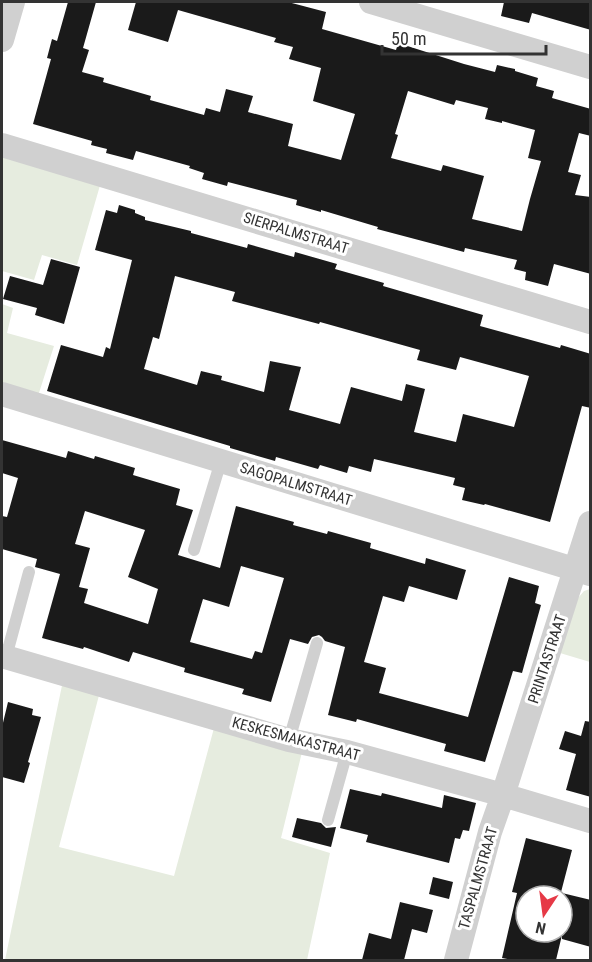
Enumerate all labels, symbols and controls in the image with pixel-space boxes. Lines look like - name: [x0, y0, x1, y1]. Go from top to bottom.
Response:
- scale bar: [382, 18, 546, 56]
- text: 50 m: [391, 28, 426, 49]
- street label: SIERPALMSTRAAT: [241, 208, 351, 258]
- street label: SAGOPALMSTRAAT: [238, 458, 354, 510]
- street label: PRINTASTRAAT: [524, 612, 570, 706]
- street label: KESKESMAKASTRAAT: [230, 713, 362, 765]
- street label: TASPALMSTRAAT: [455, 824, 501, 931]
- north arrow: [514, 884, 574, 944]
- text: N: [534, 918, 548, 938]

